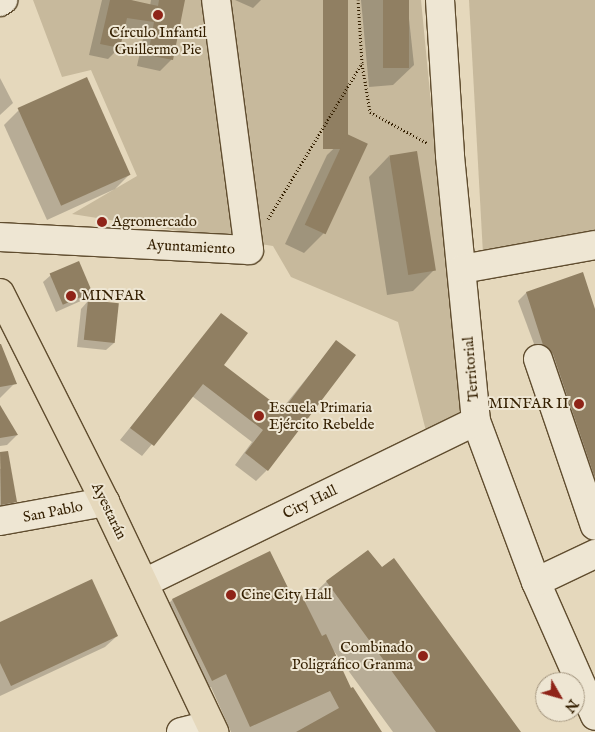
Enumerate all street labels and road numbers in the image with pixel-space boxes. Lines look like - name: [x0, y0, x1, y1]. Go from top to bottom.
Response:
- street label: Ayuntamiento: [147, 236, 235, 258]
- street label: Territorial: [459, 336, 483, 402]
- street label: Ayestarán: [88, 480, 130, 542]
- street label: City Hall: [280, 481, 340, 523]
- street label: San Pablo: [22, 497, 84, 527]

